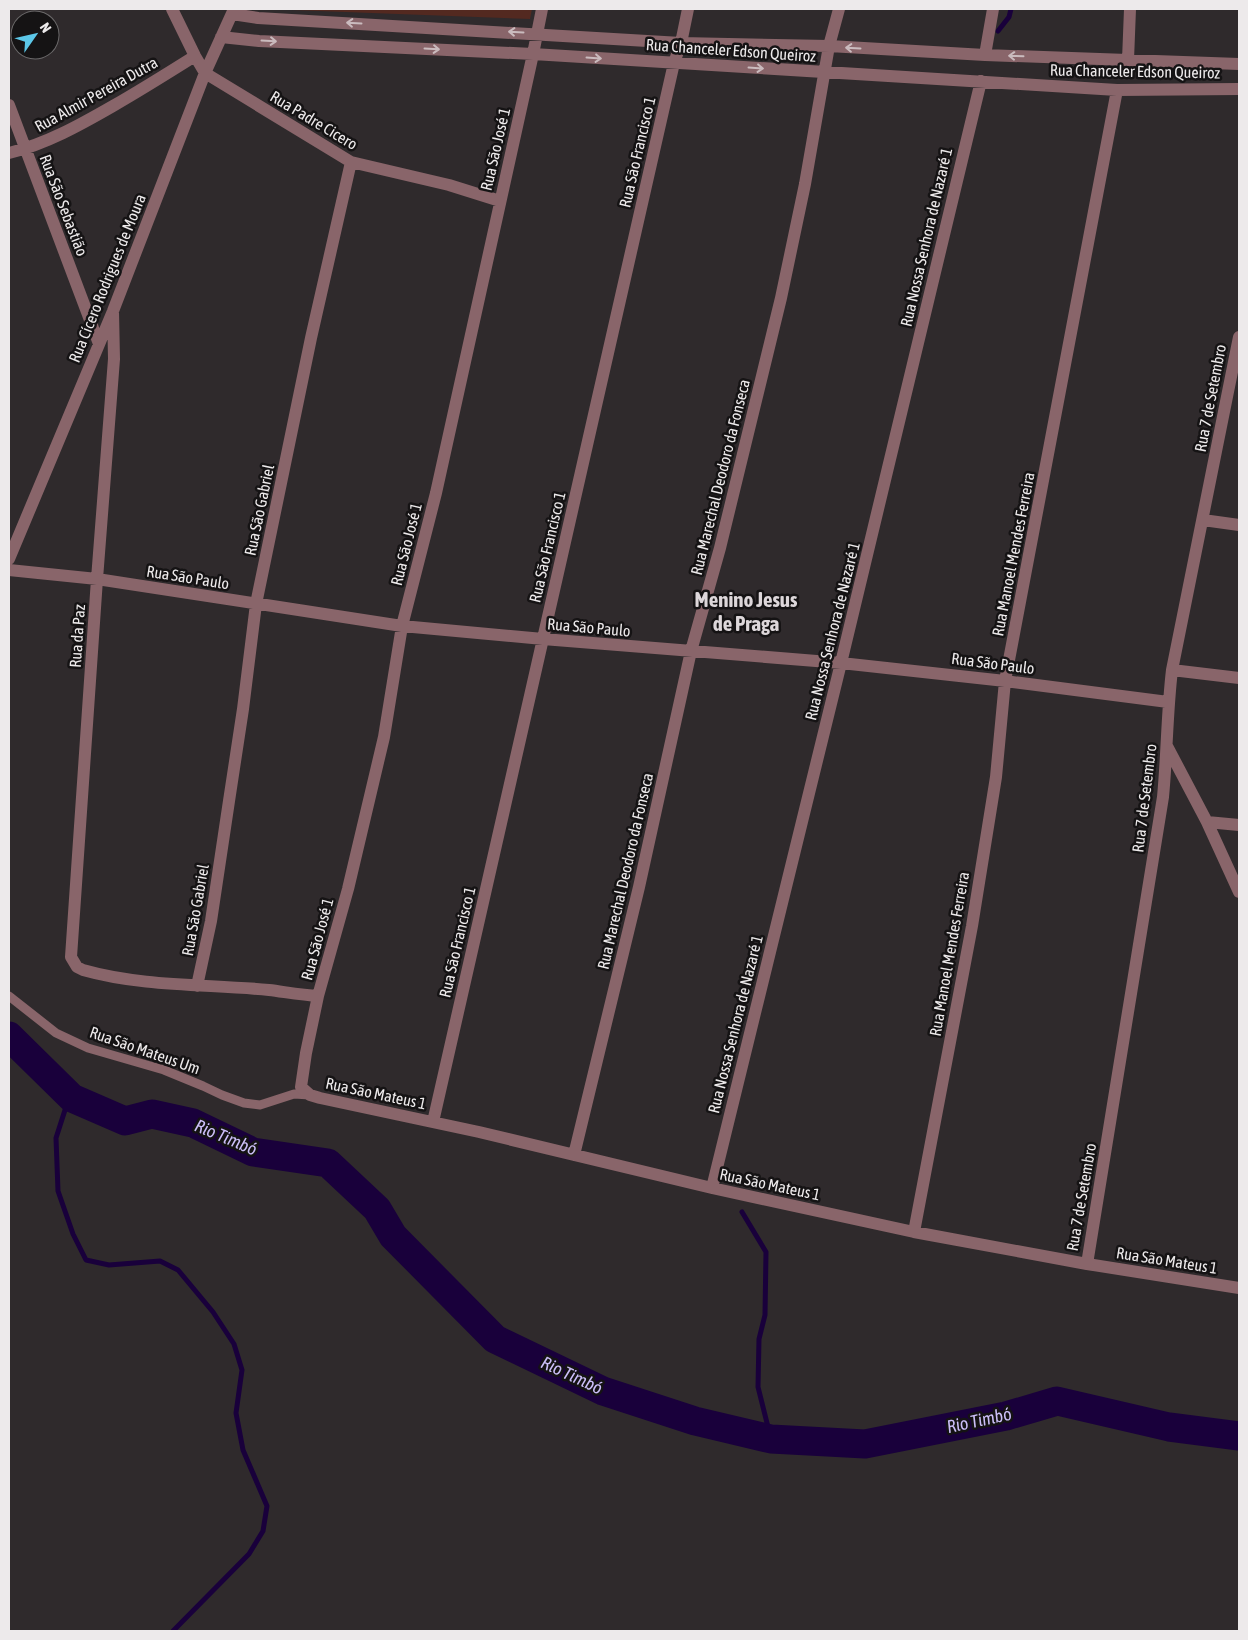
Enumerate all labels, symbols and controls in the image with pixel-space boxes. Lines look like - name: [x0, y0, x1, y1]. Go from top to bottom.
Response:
- north arrow: [10, 10, 60, 60]
- one-way arrow: [346, 18, 362, 28]
- text: N: [37, 20, 55, 36]
- one-way arrow: [509, 27, 525, 36]
- street label: Rua Chanceler Edson Queiroz: [645, 35, 817, 65]
- one-way arrow: [261, 37, 277, 46]
- one-way arrow: [846, 43, 862, 52]
- one-way arrow: [423, 44, 439, 54]
- one-way arrow: [1008, 51, 1024, 60]
- street label: Rua Almir Pereira Dutra: [32, 53, 160, 135]
- one-way arrow: [586, 53, 602, 62]
- street label: Rua Chanceler Edson Queiroz: [1050, 61, 1221, 81]
- one-way arrow: [748, 64, 764, 73]
- street label: Rua Padre Cicero: [267, 87, 361, 153]
- street label: Rua São Francisco 1: [615, 95, 659, 209]
- street label: Rua São José 1: [477, 106, 513, 192]
- street label: Rua Nossa Senhora de Nazaré 1: [897, 146, 955, 328]
- street label: Rua São Sebastião: [36, 152, 92, 258]
- street label: Rua Cícero Rodrigues de Moura: [65, 191, 150, 365]
- street label: Rua 7 de Setembro: [1191, 343, 1229, 453]
- street label: Rua Marechal Deodoro da Fonseca: [687, 377, 753, 577]
- street label: Rua São Gabriel: [241, 462, 278, 557]
- street label: Rua Manoel Mendes Ferreira: [988, 471, 1038, 637]
- street label: Rua São Francisco 1: [525, 490, 569, 604]
- street label: Rua São José 1: [387, 501, 425, 587]
- street label: Rua Nossa Senhora de Nazaré 1: [801, 540, 863, 722]
- street label: Rua São Paulo: [145, 562, 231, 592]
- district label: Menino Jesus de Praga: [695, 587, 798, 635]
- street label: Rua da Paz: [66, 604, 88, 668]
- street label: Rua São Paulo: [547, 614, 631, 640]
- street label: Rua São Paulo: [950, 649, 1036, 677]
- street label: Rua 7 de Setembro: [1128, 743, 1160, 853]
- street label: Rua Marechal Deodoro da Fonseca: [594, 771, 656, 971]
- street label: Rua São Gabriel: [178, 862, 212, 957]
- street label: Rua Manoel Mendes Ferreira: [926, 870, 972, 1038]
- street label: Rua São Francisco 1: [435, 885, 479, 999]
- street label: Rua São José 1: [297, 896, 337, 982]
- street label: Rua Nossa Senhora de Nazaré 1: [704, 933, 766, 1115]
- street label: Rua São Mateus Um: [87, 1023, 203, 1077]
- street label: Rua São Mateus 1: [324, 1074, 428, 1112]
- water label: Rio Timbó: [192, 1114, 260, 1160]
- street label: Rua 7 de Setembro: [1063, 1142, 1099, 1252]
- street label: Rua São Mateus 1: [718, 1165, 822, 1203]
- street label: Rua São Mateus 1: [1115, 1243, 1219, 1277]
- water label: Rio Timbó: [538, 1352, 606, 1398]
- water label: Rio Timbó: [945, 1403, 1013, 1437]

